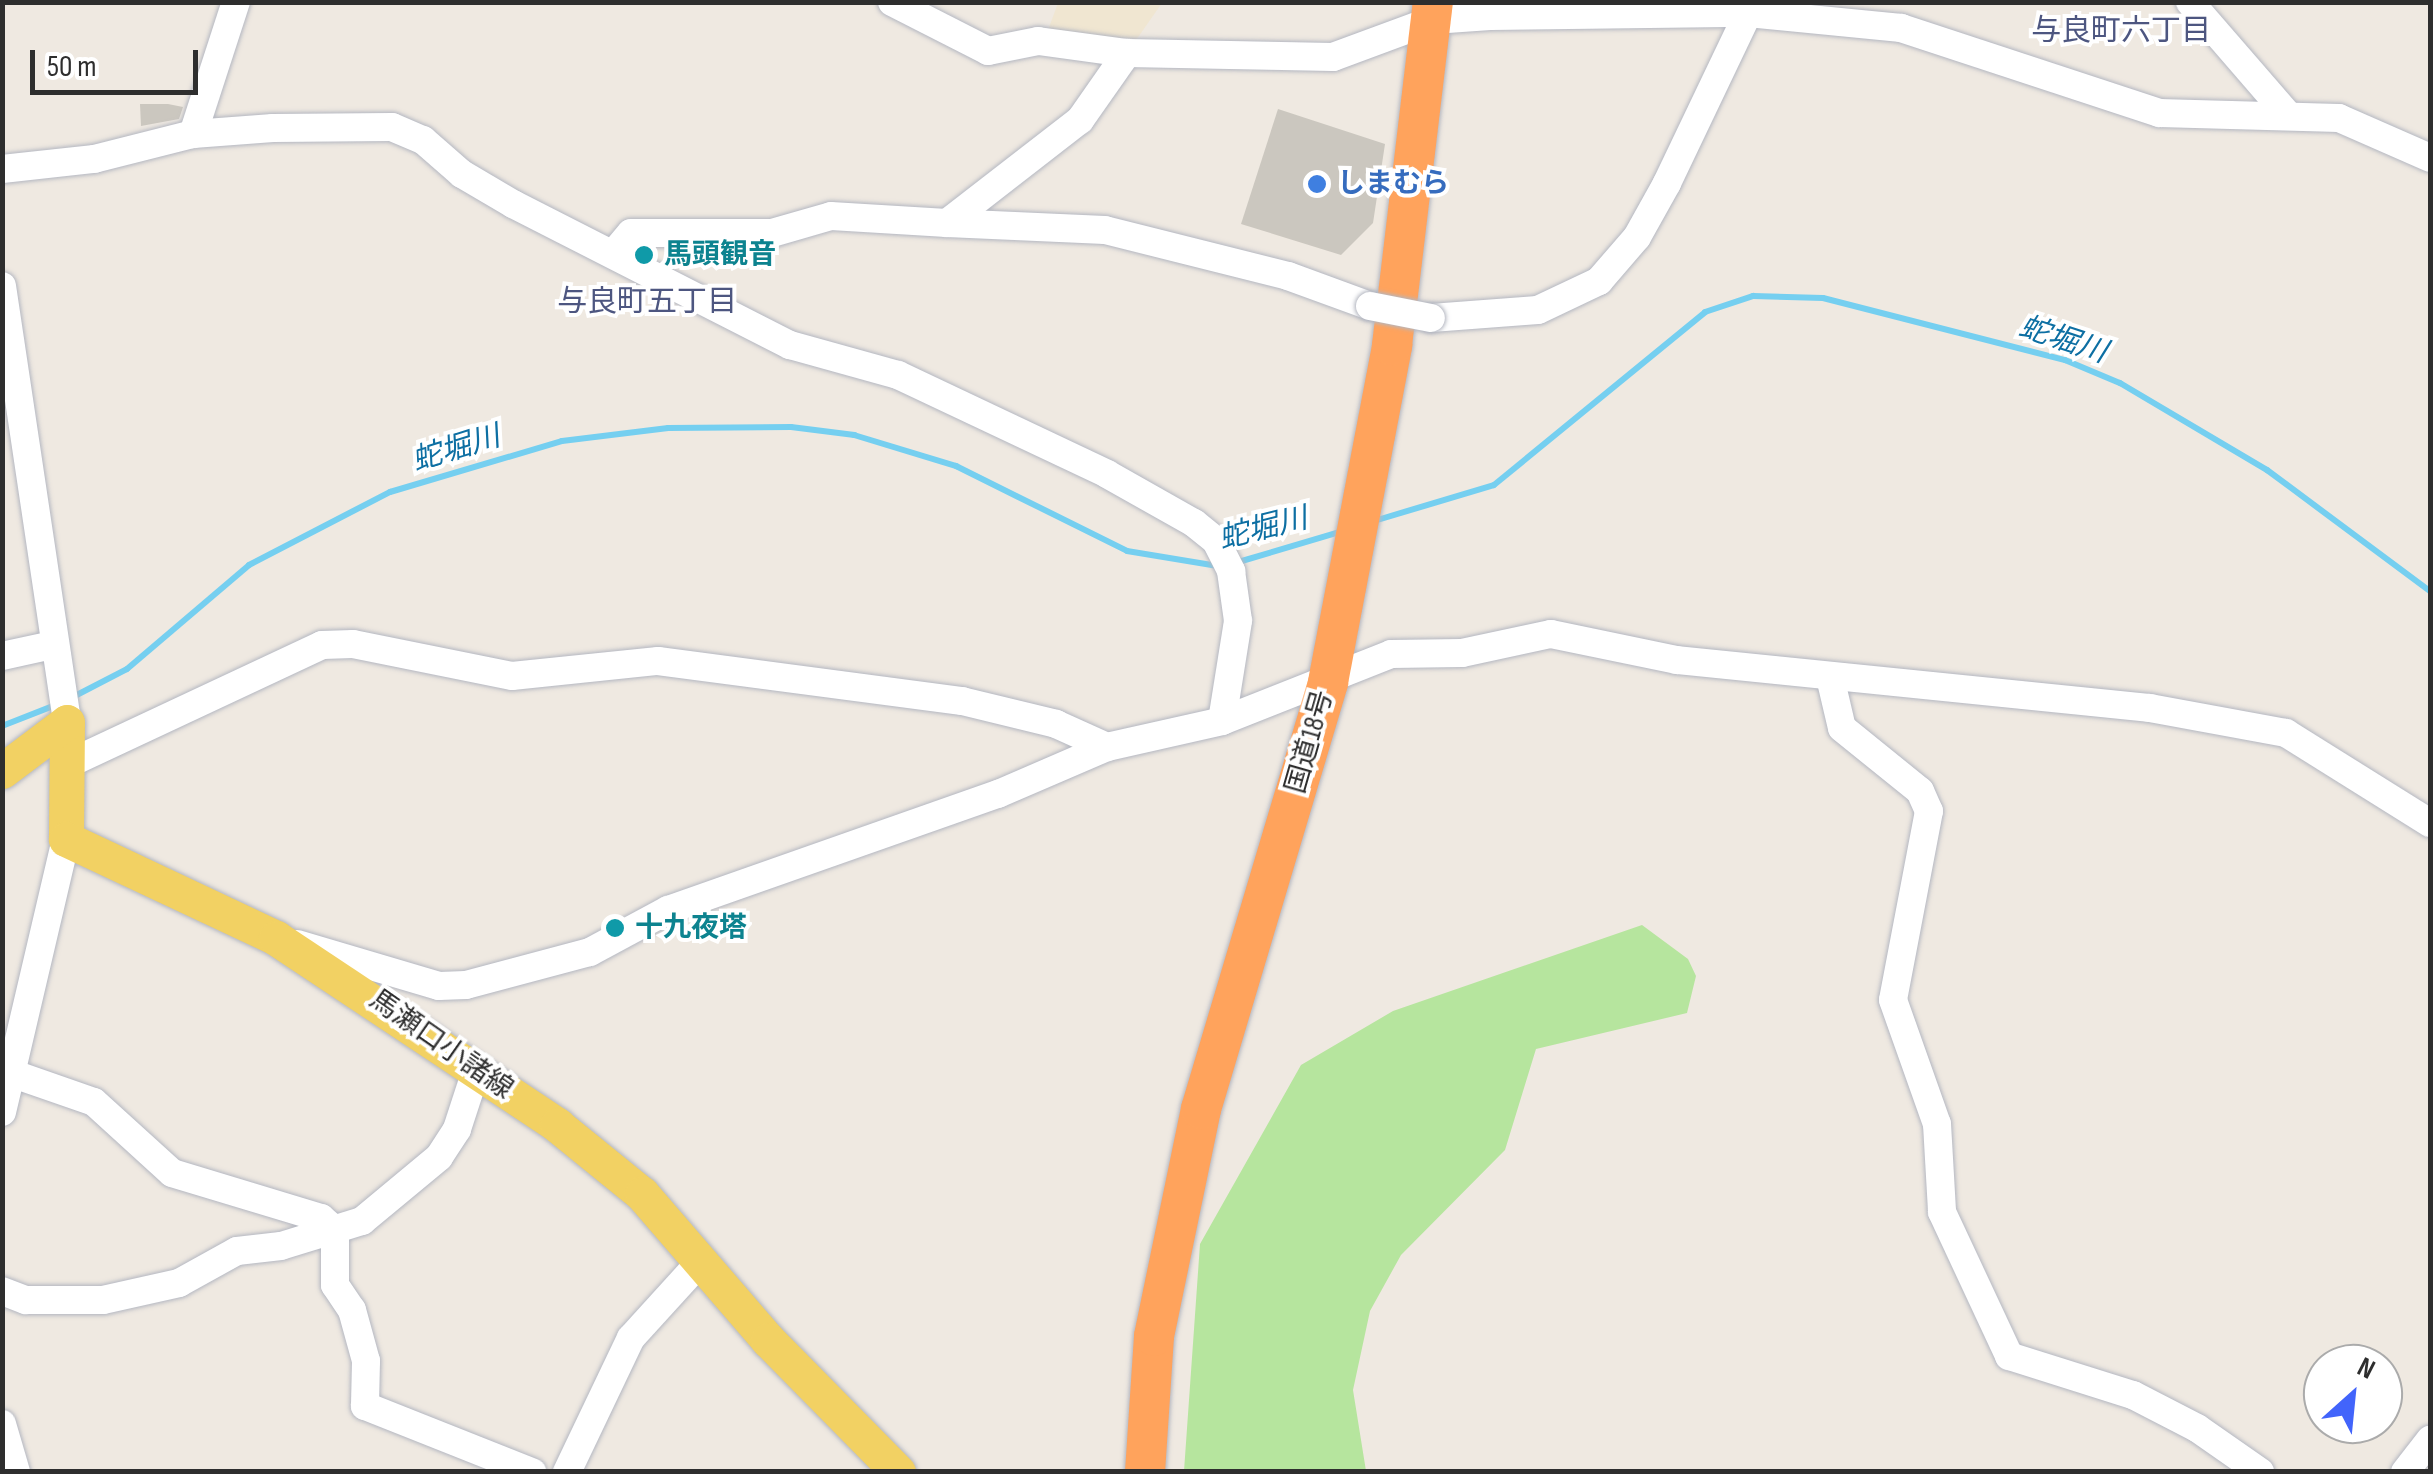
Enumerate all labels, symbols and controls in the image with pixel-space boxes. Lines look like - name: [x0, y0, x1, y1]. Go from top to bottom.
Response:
- district label: 与良町六丁目: [2031, 13, 2211, 49]
- scale bar: [35, 30, 202, 92]
- text: 50 m: [47, 49, 96, 85]
- place label: しまむら: [1337, 167, 1449, 201]
- marker: しまむら: [1306, 173, 1328, 195]
- place label: 馬頭観音: [664, 238, 776, 272]
- marker: 馬頭観音: [633, 244, 655, 266]
- district label: 与良町五丁目: [557, 284, 737, 320]
- water label: 蛇堀川: [2015, 309, 2111, 371]
- water label: 蛇堀川: [408, 419, 504, 479]
- water label: 蛇堀川: [1215, 501, 1311, 557]
- street label: 国道18号: [1279, 686, 1341, 798]
- place label: 十九夜塔: [635, 911, 747, 945]
- marker: 十九夜塔: [604, 917, 626, 939]
- street label: 馬瀬口小諸線: [363, 983, 519, 1107]
- north arrow: [2303, 1344, 2403, 1444]
- text: N: [2352, 1351, 2380, 1387]

